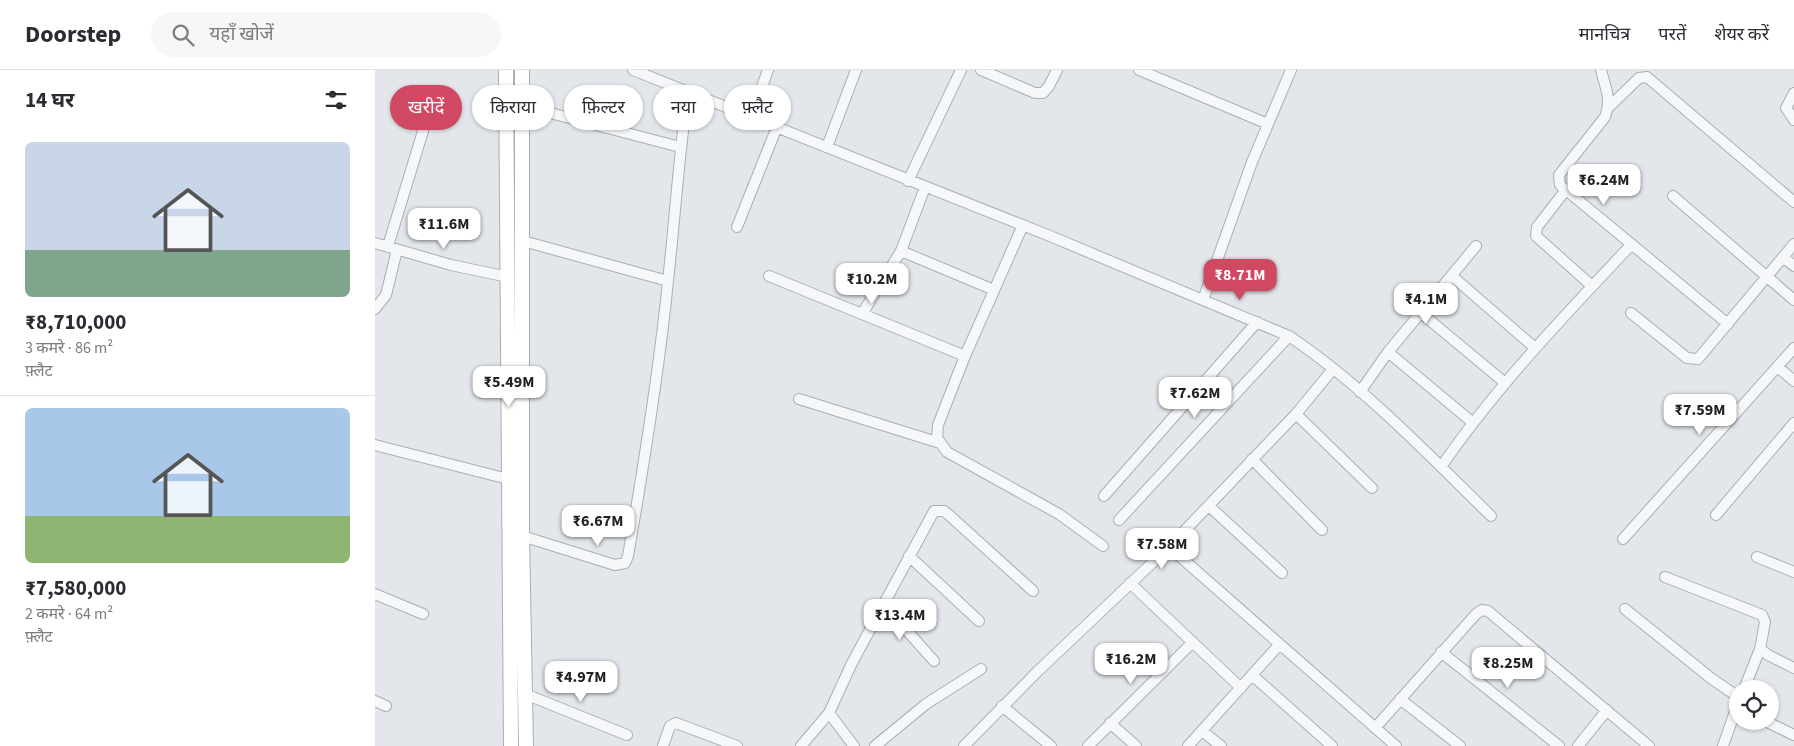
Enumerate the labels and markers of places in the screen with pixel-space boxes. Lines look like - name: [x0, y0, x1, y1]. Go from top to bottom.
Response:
- pin: ₹6.24M: [1563, 164, 1645, 206]
- pin: ₹11.6M: [403, 208, 485, 250]
- pin: ₹8.71M: [1199, 258, 1281, 301]
- pin: ₹10.2M: [831, 262, 913, 305]
- pin: ₹4.1M: [1391, 282, 1461, 325]
- pin: ₹5.49M: [468, 366, 550, 408]
- pin: ₹7.62M: [1154, 376, 1236, 419]
- pin: ₹7.59M: [1659, 394, 1741, 436]
- pin: ₹6.67M: [557, 504, 639, 547]
- pin: ₹7.58M: [1121, 528, 1203, 570]
- pin: ₹13.4M: [859, 598, 941, 641]
- pin: ₹16.2M: [1090, 642, 1172, 685]
- pin: ₹8.25M: [1467, 646, 1549, 689]
- pin: ₹4.97M: [540, 660, 622, 703]

